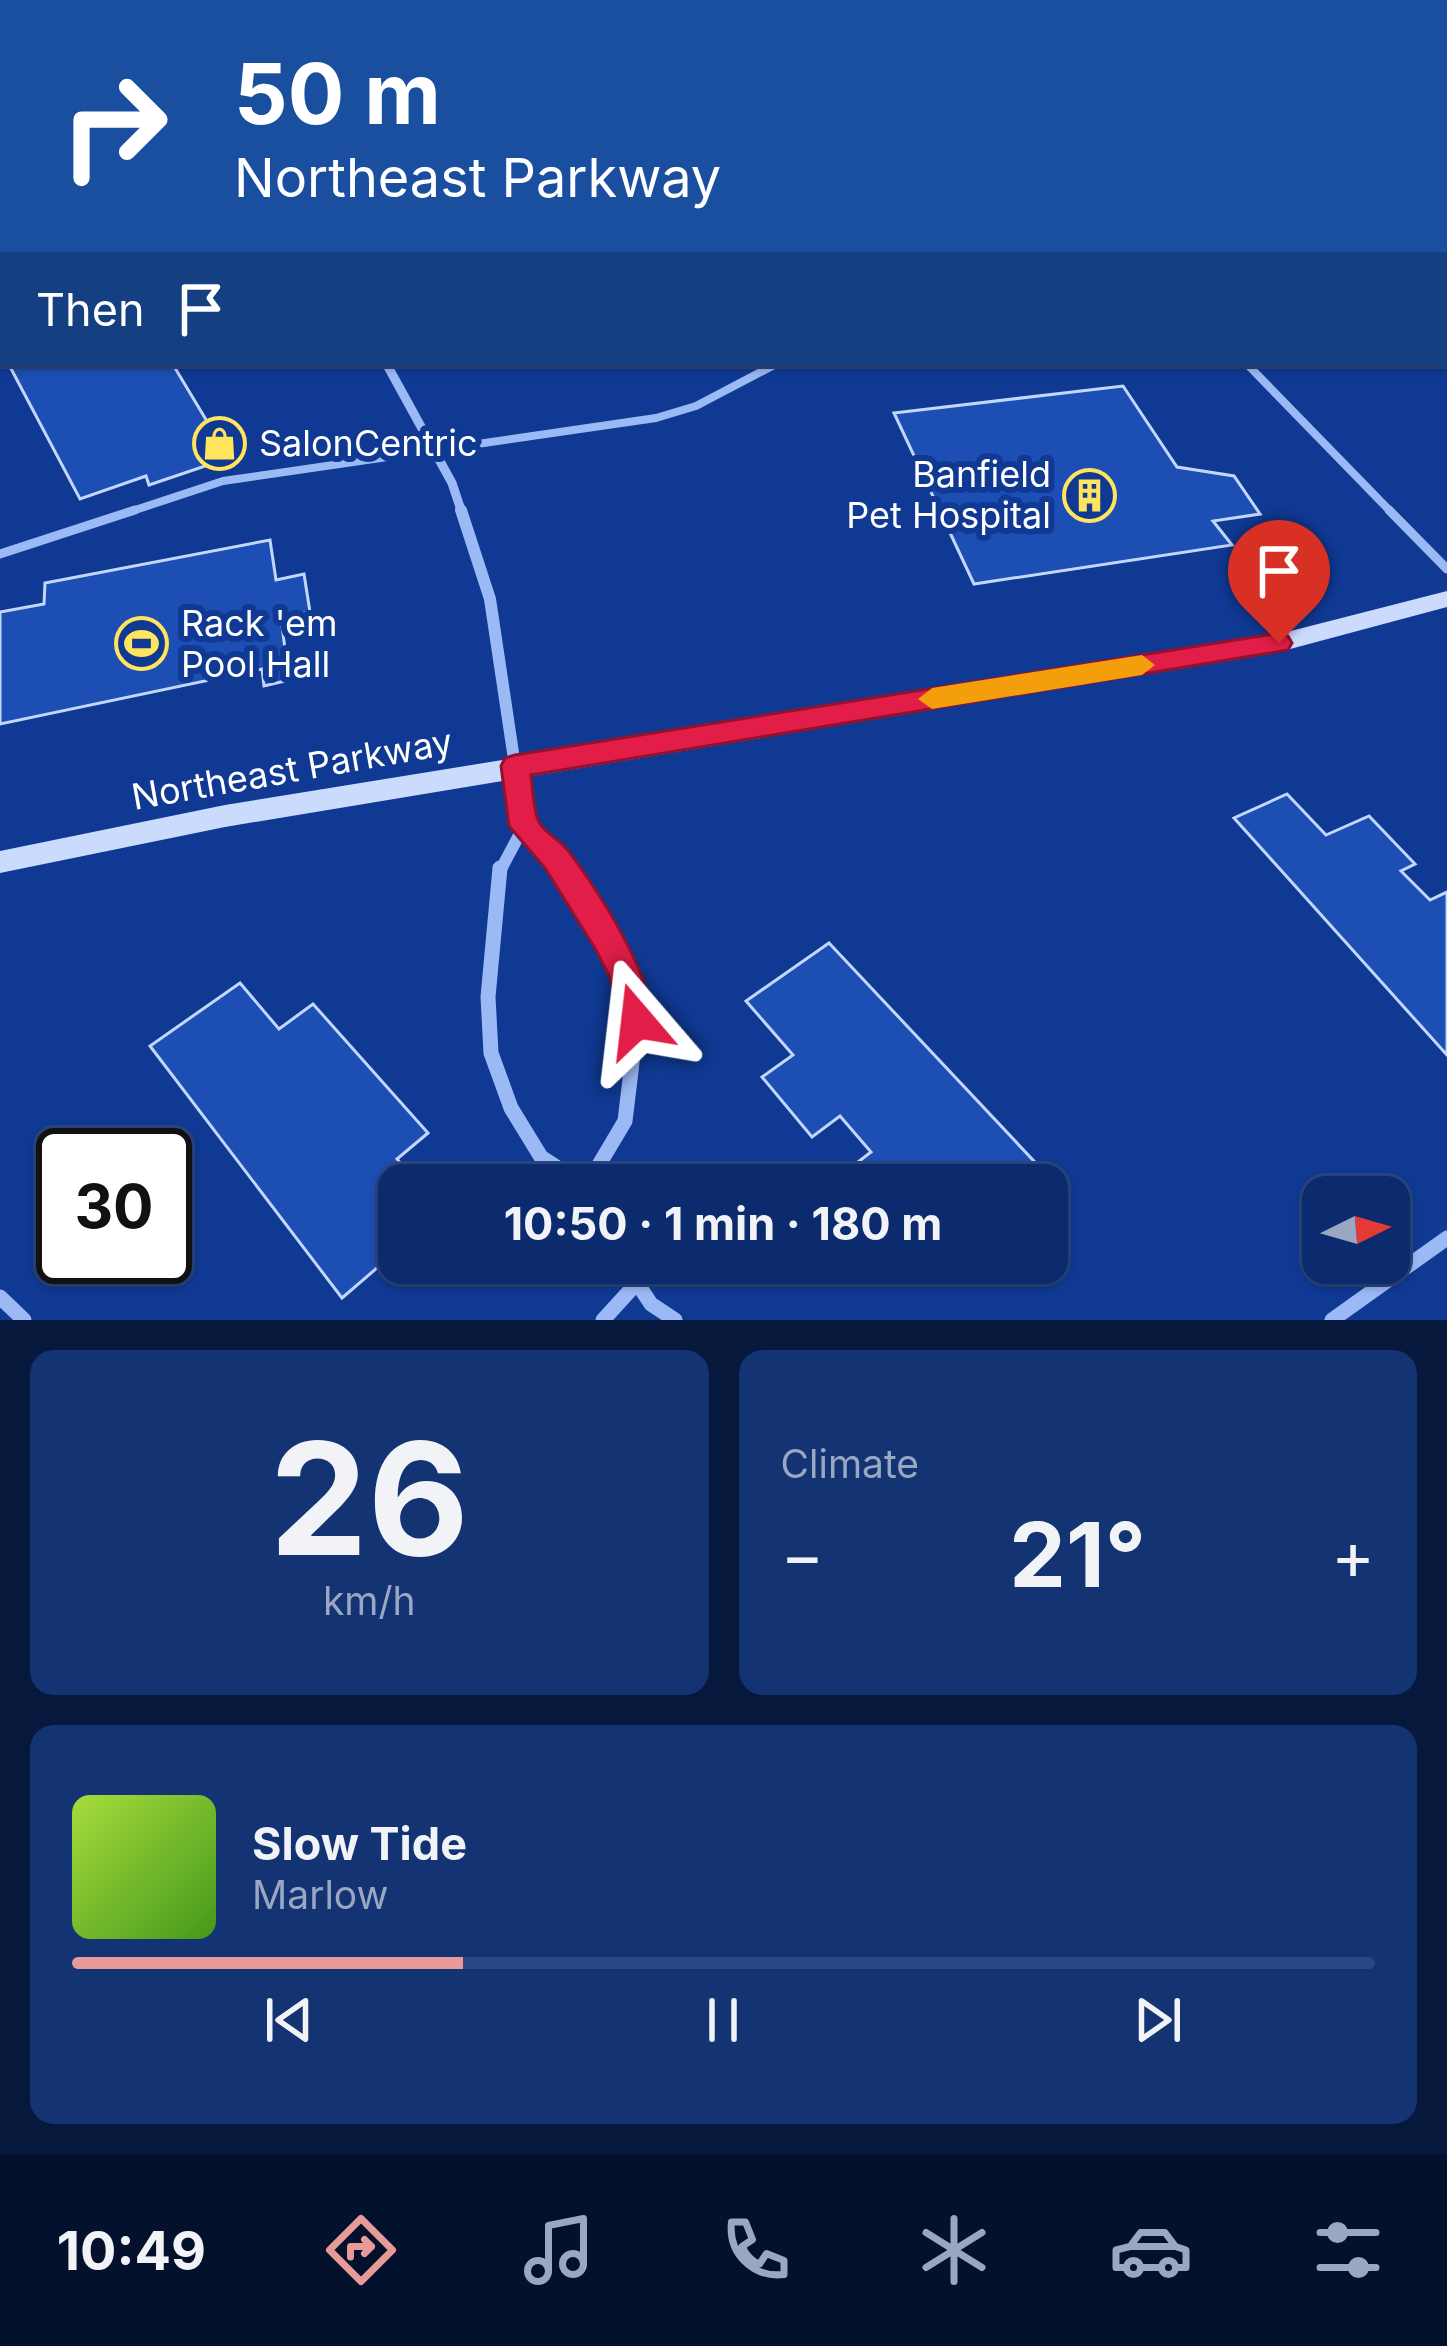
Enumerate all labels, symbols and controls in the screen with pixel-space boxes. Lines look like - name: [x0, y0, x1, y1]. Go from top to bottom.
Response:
- text: 50 m: [234, 43, 441, 144]
- icon: right: [36, 48, 192, 204]
- text: Northeast Parkway: [234, 145, 721, 210]
- icon: arrive: [168, 276, 234, 342]
- text: Then: [36, 282, 144, 337]
- shop icon: SalonCentric: [192, 415, 248, 471]
- place label: SalonCentric: [259, 421, 478, 465]
- place label: Banfield Pet Hospital: [846, 452, 1051, 537]
- building icon: Banfield Pet Hospital: [1062, 467, 1118, 523]
- pin: [1228, 520, 1330, 643]
- icon: arrive: [1246, 538, 1312, 604]
- place label: Rack 'em Pool Hall: [181, 601, 337, 686]
- sports icon: Rack 'em Pool Hall: [114, 616, 170, 672]
- street label: Northeast Parkway: [128, 719, 456, 819]
- position arrow: [574, 958, 700, 1084]
- speed limit sign: 30: [36, 1128, 192, 1284]
- north arrow: [1302, 1176, 1410, 1284]
- map controls: [1302, 1176, 1410, 1284]
- text: 10:50 · 1 min · 180 m: [504, 1196, 942, 1251]
- text: 26: [269, 1404, 469, 1593]
- text: Climate: [781, 1440, 919, 1487]
- text: 21°: [1009, 1500, 1146, 1609]
- text: −: [781, 1515, 824, 1595]
- text: +: [1331, 1515, 1375, 1595]
- text: km/h: [323, 1577, 416, 1624]
- text: Slow Tide: [252, 1816, 467, 1871]
- text: Marlow: [252, 1871, 388, 1918]
- icon: previous: [256, 1987, 322, 2053]
- icon: pause: [690, 1987, 756, 2053]
- icon: next: [1125, 1987, 1191, 2053]
- icon: directions: [319, 2208, 403, 2292]
- icon: music: [517, 2208, 601, 2292]
- icon: phone: [714, 2208, 798, 2292]
- icon: climate: [912, 2208, 996, 2292]
- icon: car: [1109, 2208, 1193, 2292]
- icon: filters: [1306, 2208, 1390, 2292]
- text: 10:49: [57, 2218, 206, 2283]

